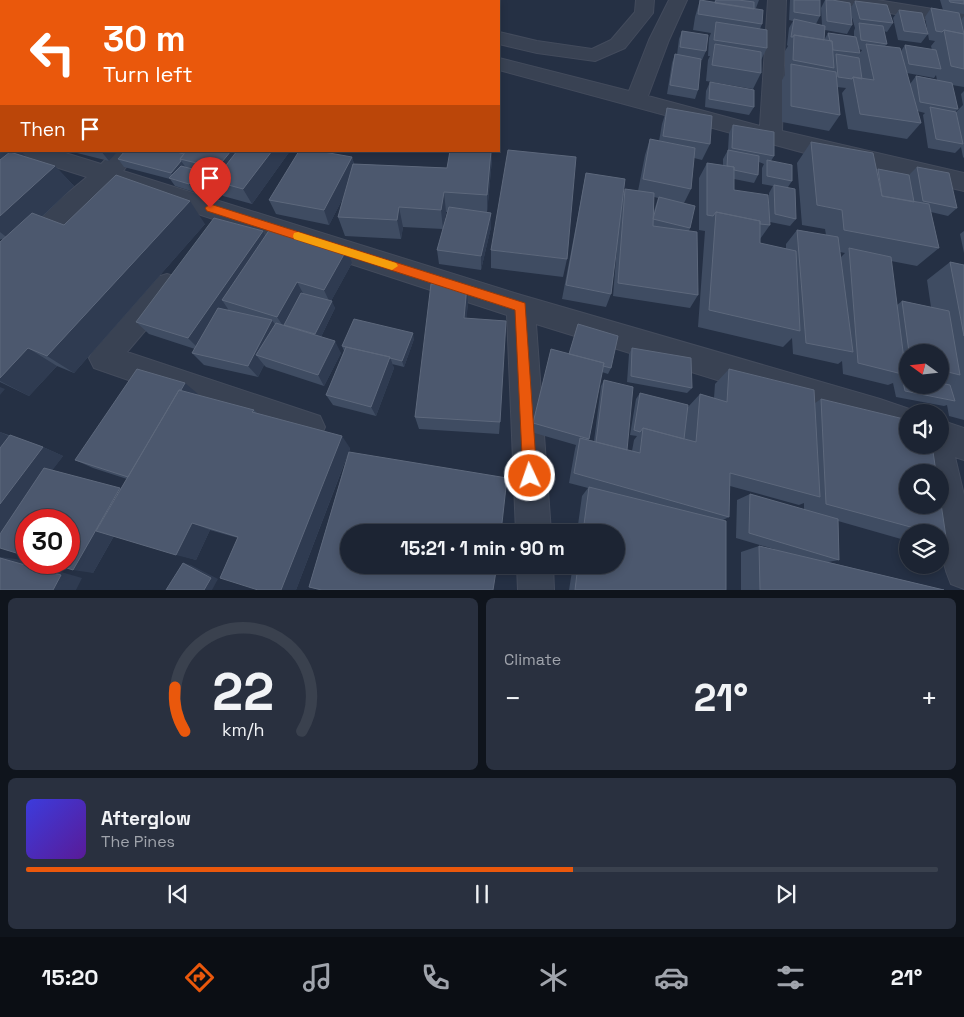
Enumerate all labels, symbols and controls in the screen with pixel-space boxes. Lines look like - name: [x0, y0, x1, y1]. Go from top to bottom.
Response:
- text: 30 m: [103, 17, 186, 61]
- icon: left: [20, 20, 85, 85]
- text: Turn left: [103, 60, 193, 88]
- icon: arrive: [76, 115, 104, 143]
- text: Then: [20, 117, 66, 142]
- pin: [189, 157, 231, 208]
- icon: arrive: [196, 164, 224, 192]
- north arrow: [899, 344, 949, 394]
- map controls: [899, 344, 949, 574]
- button: sound: [899, 404, 949, 454]
- position arrow: [503, 449, 555, 501]
- button: search: [899, 464, 949, 514]
- speed limit sign: 30: [15, 509, 80, 574]
- button: layers: [899, 524, 949, 574]
- text: 15:21 · 1 min · 90 m: [400, 536, 565, 561]
- text: Climate: [504, 649, 561, 670]
- text: 22: [212, 659, 274, 725]
- text: 21°: [694, 674, 748, 722]
- text: −: [504, 680, 521, 716]
- text: +: [921, 680, 938, 716]
- text: km/h: [222, 718, 264, 741]
- text: Afterglow: [101, 806, 191, 831]
- text: The Pines: [101, 831, 175, 852]
- icon: previous: [164, 880, 192, 908]
- icon: pause: [468, 880, 496, 908]
- icon: next: [772, 880, 800, 908]
- icon: directions: [182, 960, 217, 995]
- icon: music: [300, 960, 335, 995]
- icon: phone: [418, 960, 453, 995]
- icon: climate: [536, 960, 571, 995]
- icon: car: [654, 960, 689, 995]
- icon: filters: [773, 960, 808, 995]
- text: 15:20: [42, 963, 99, 991]
- text: 21°: [891, 963, 922, 991]

